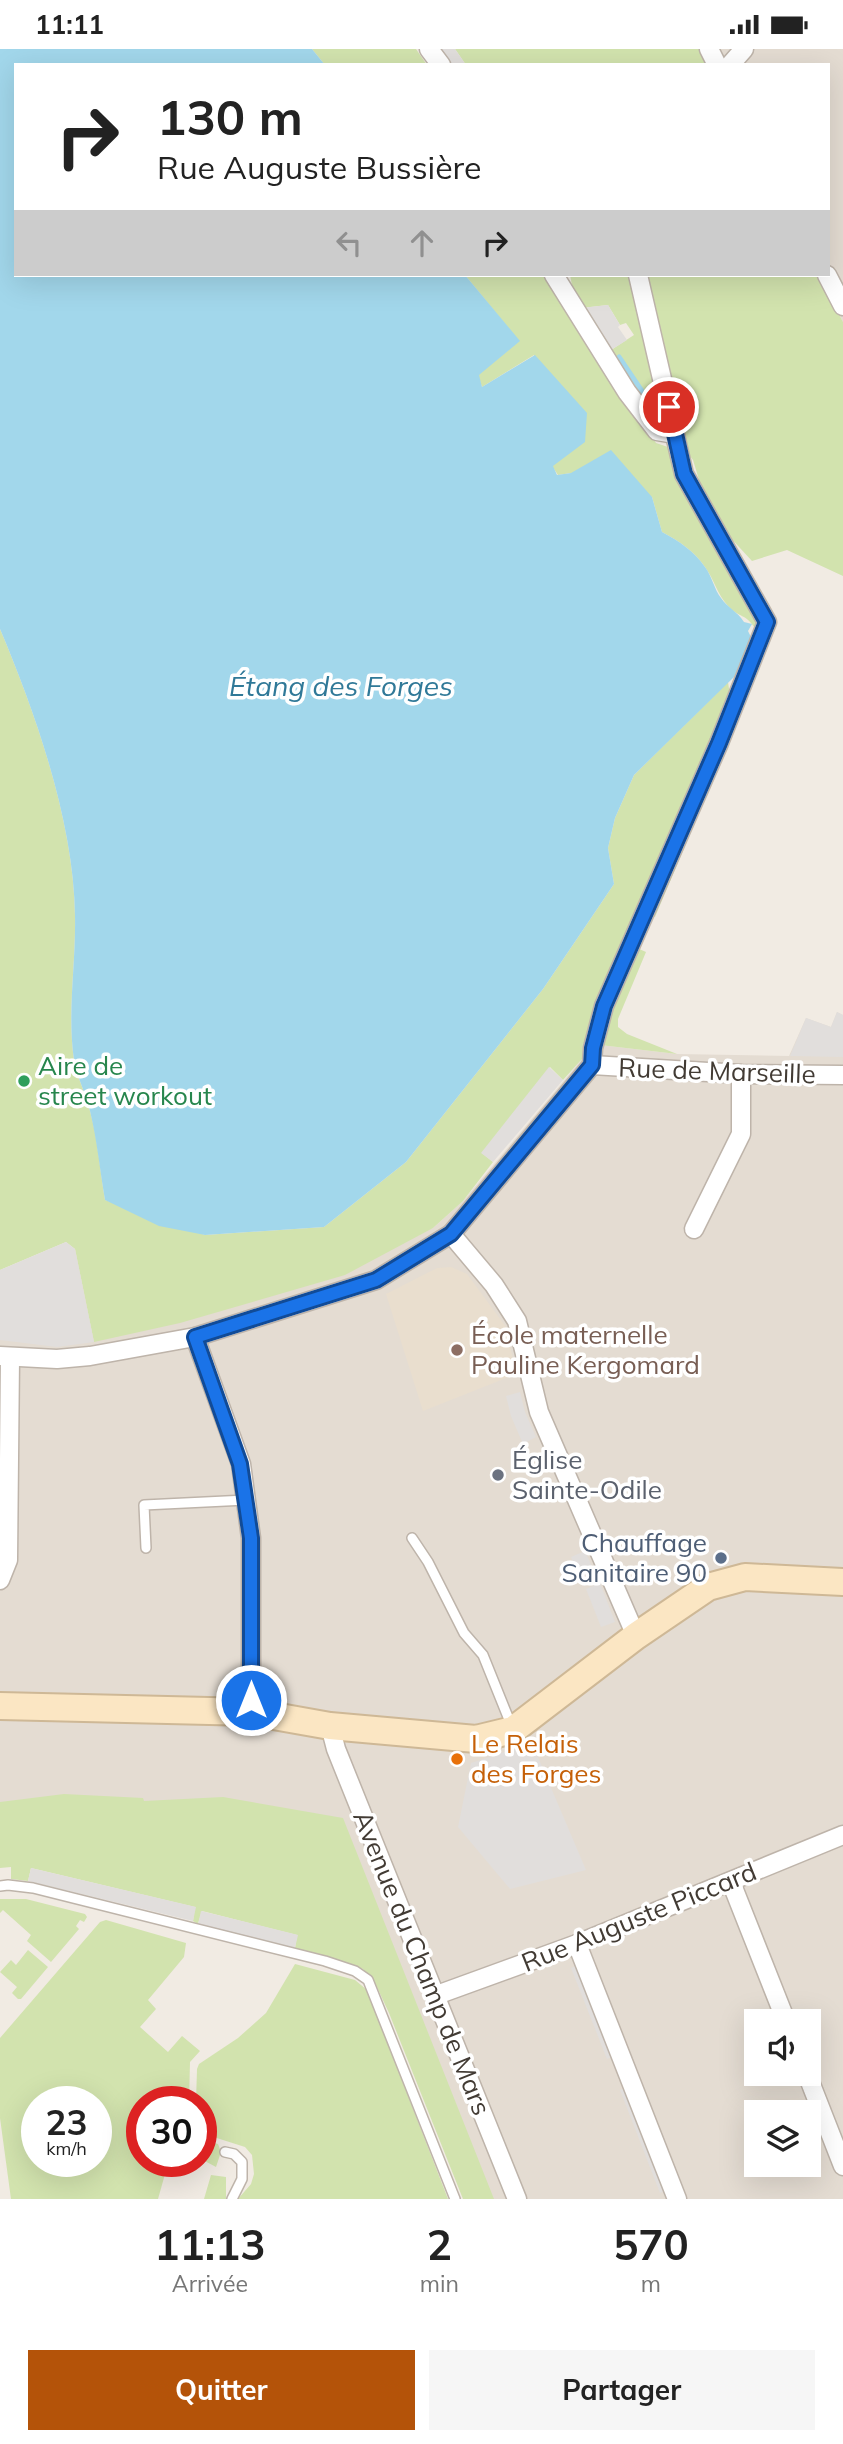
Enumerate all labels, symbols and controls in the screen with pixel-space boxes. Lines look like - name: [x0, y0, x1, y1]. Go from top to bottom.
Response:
- text: 11:11: [35, 8, 104, 41]
- text: 130 m: [157, 86, 303, 147]
- icon: right: [42, 91, 133, 182]
- text: Rue Auguste Bussière: [157, 147, 481, 187]
- icon: left: [330, 224, 368, 262]
- icon: ahead: [403, 224, 441, 262]
- icon: right: [476, 224, 514, 262]
- pin: [639, 377, 699, 437]
- icon: arrive: [650, 388, 688, 426]
- water label: Étang des Forges: [229, 668, 453, 703]
- place label: Aire de street workout: [38, 1049, 212, 1112]
- street label: Rue de Marseille: [618, 1051, 816, 1090]
- marker: Aire de street workout: [16, 1073, 32, 1089]
- place label: École maternelle Pauline Kergomard: [471, 1318, 700, 1381]
- marker: École maternelle Pauline Kergomard: [449, 1342, 465, 1358]
- place label: Église Sainte-Odile: [512, 1443, 662, 1506]
- marker: Église Sainte-Odile: [490, 1467, 506, 1483]
- place label: Chauffage Sanitaire 90: [561, 1526, 707, 1589]
- marker: Chauffage Sanitaire 90: [713, 1550, 729, 1566]
- position arrow: [214, 1663, 288, 1737]
- place label: Le Relais des Forges: [471, 1727, 601, 1790]
- marker: Le Relais des Forges: [449, 1751, 465, 1767]
- street label: Avenue du Champ de Mars: [346, 1806, 499, 2120]
- street label: Rue Auguste Piccard: [517, 1854, 761, 1979]
- map controls: [744, 2009, 821, 2177]
- button: sound: [744, 2009, 821, 2086]
- speed limit sign: 30: [126, 2086, 217, 2177]
- text: 23: [45, 2100, 88, 2144]
- button: layers: [744, 2100, 821, 2177]
- text: km/h: [46, 2137, 87, 2160]
- text: 11:13: [154, 2218, 265, 2271]
- text: 2: [427, 2218, 452, 2271]
- text: 570: [613, 2218, 689, 2271]
- text: Arrivée: [172, 2269, 248, 2298]
- text: min: [420, 2269, 459, 2298]
- text: m: [641, 2269, 661, 2298]
- button: Quitter: [28, 2350, 415, 2430]
- button: Partager: [429, 2350, 815, 2430]

